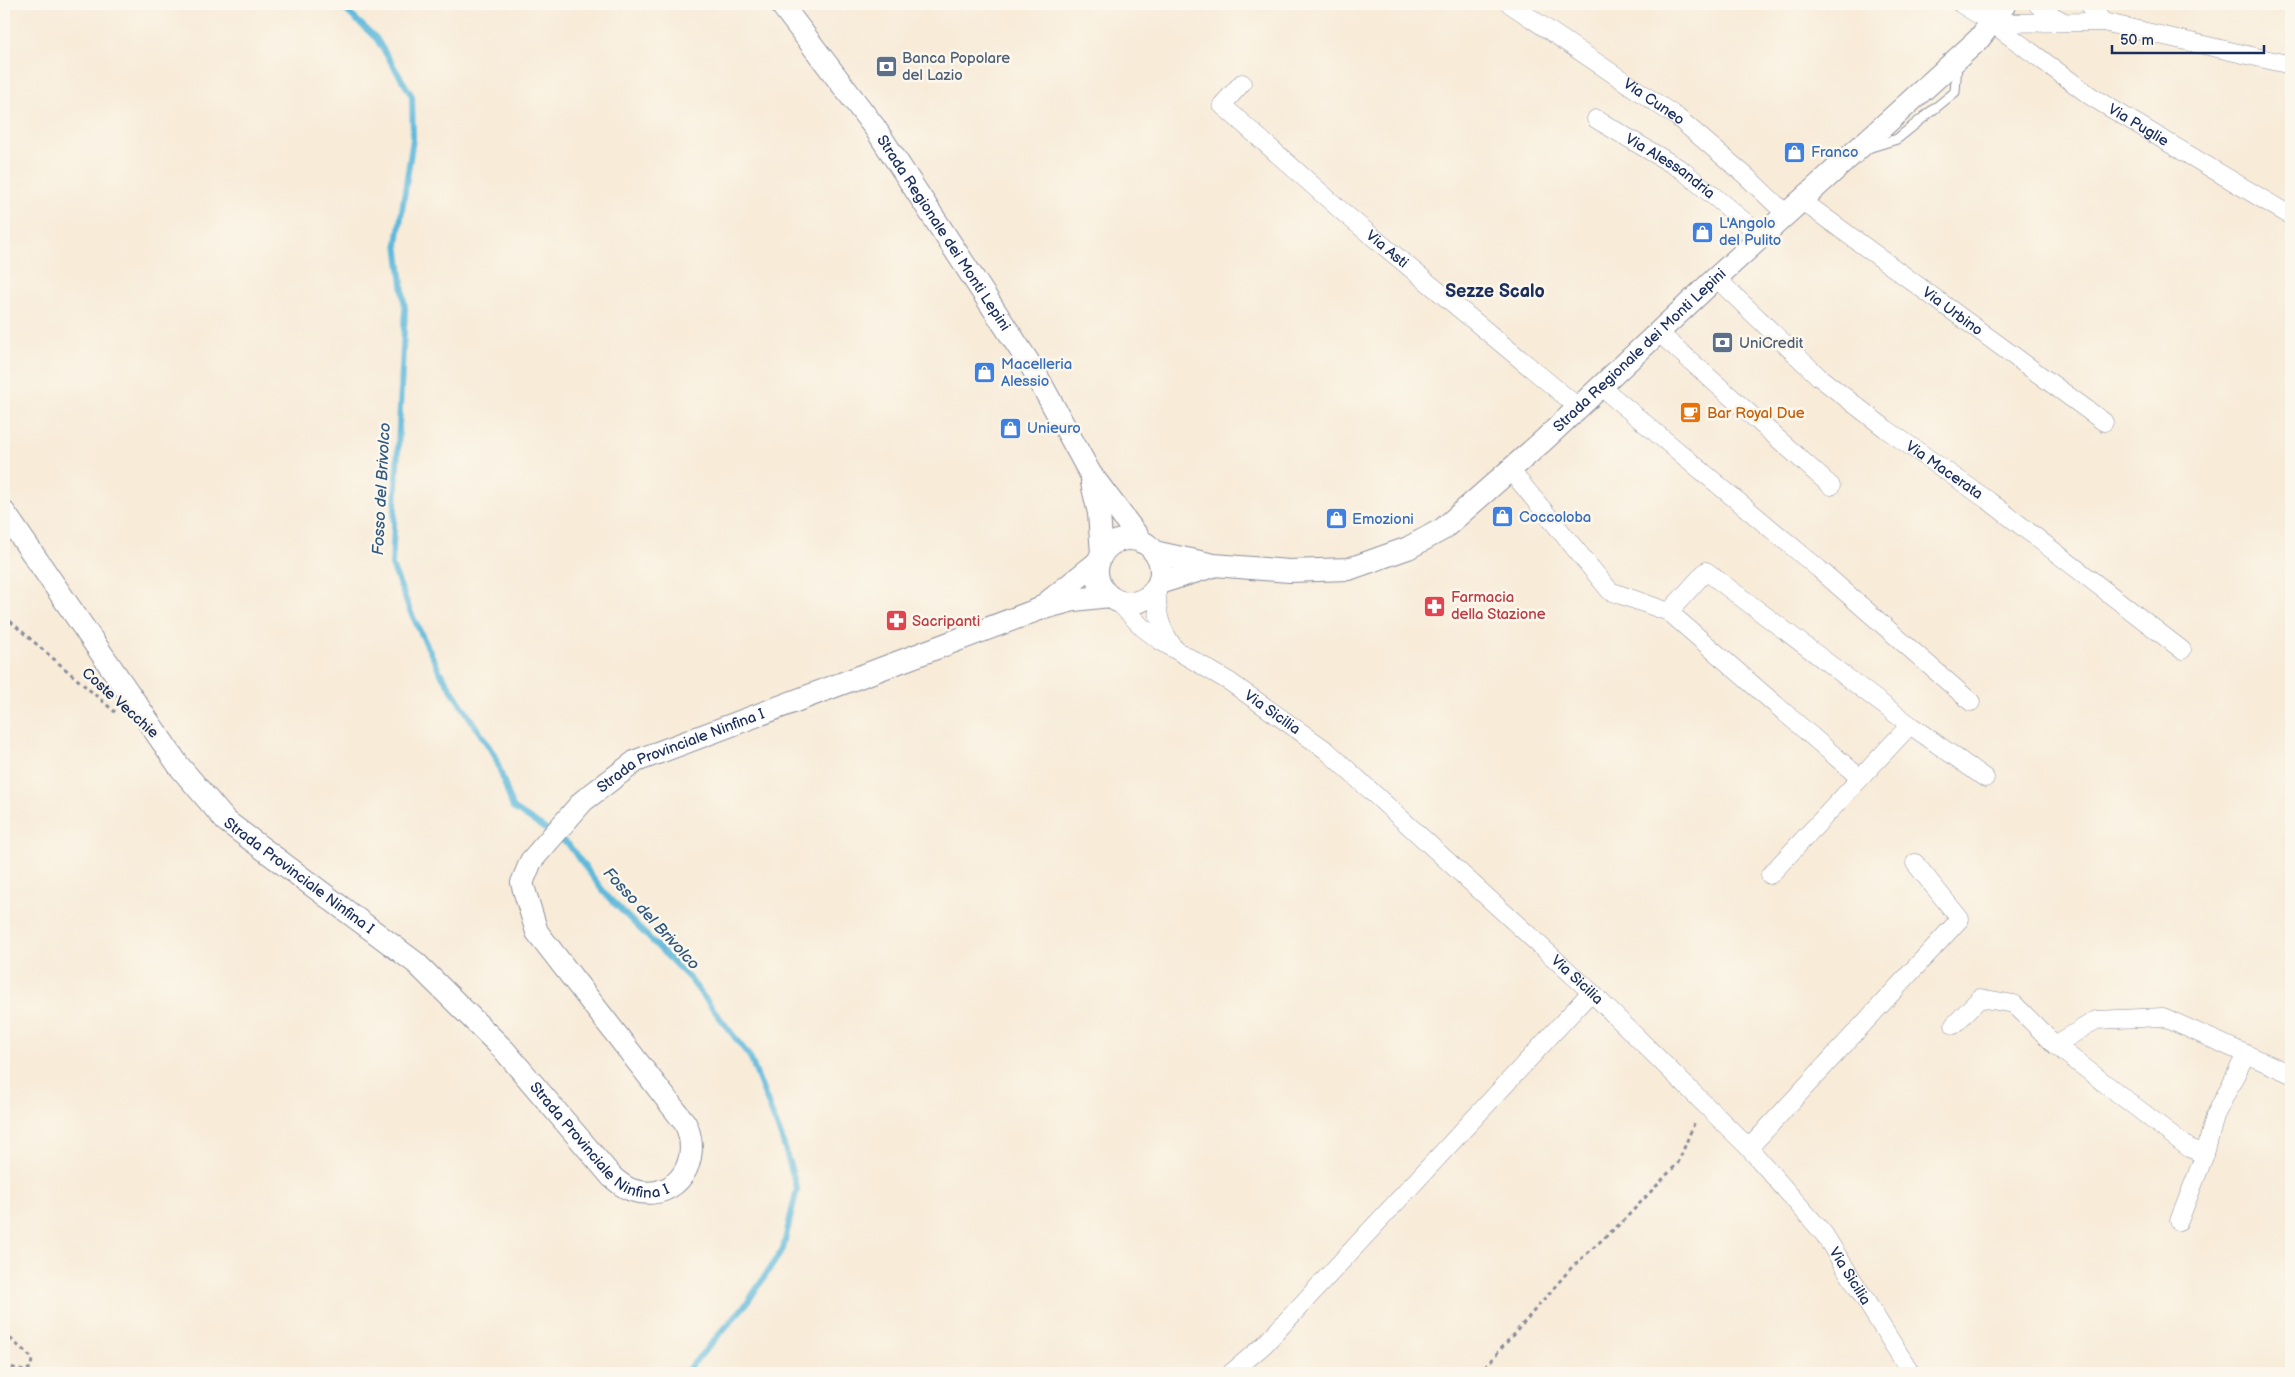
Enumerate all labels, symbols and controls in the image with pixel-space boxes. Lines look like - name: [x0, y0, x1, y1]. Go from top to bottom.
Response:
- scale bar: [2112, 22, 2265, 54]
- text: 50 m: [2120, 31, 2154, 50]
- place label: Banca Popolare del Lazio: [902, 49, 1010, 85]
- bank icon: Banca Popolare del Lazio: [874, 55, 898, 79]
- street label: Via Cuneo: [1620, 74, 1689, 129]
- street label: Via Puglie: [2105, 99, 2173, 150]
- street label: Via Alessandria: [1622, 129, 1719, 203]
- street label: Strada Regionale dei Monti Lepini: [873, 131, 1015, 334]
- shop icon: Franco: [1783, 140, 1807, 164]
- place label: Franco: [1811, 143, 1859, 162]
- place label: L'Angolo del Pulito: [1719, 214, 1781, 250]
- shop icon: L'Angolo del Pulito: [1691, 220, 1715, 244]
- street label: Via Asti: [1362, 226, 1413, 272]
- street label: Strada Regionale dei Monti Lepini: [1549, 264, 1730, 436]
- district label: Sezze Scalo: [1445, 281, 1545, 302]
- street label: Via Urbino: [1919, 283, 1987, 340]
- bank icon: UniCredit: [1711, 331, 1735, 355]
- place label: UniCredit: [1739, 334, 1804, 353]
- place label: Macelleria Alessio: [1001, 355, 1072, 391]
- shop icon: Macelleria Alessio: [973, 361, 997, 385]
- cafe icon: Bar Royal Due: [1679, 401, 1703, 425]
- place label: Bar Royal Due: [1707, 404, 1805, 423]
- shop icon: Unieuro: [999, 416, 1023, 440]
- place label: Unieuro: [1027, 419, 1081, 438]
- water label: Fosso del Brivolco: [369, 422, 395, 556]
- street label: Via Macerata: [1902, 436, 1987, 503]
- shop icon: Coccoloba: [1491, 505, 1515, 529]
- shop icon: Emozioni: [1324, 507, 1348, 531]
- place label: Coccoloba: [1519, 508, 1591, 527]
- place label: Emozioni: [1352, 510, 1414, 529]
- place label: Farmacia della Stazione: [1451, 588, 1546, 624]
- pharmacy icon: Farmacia della Stazione: [1423, 594, 1447, 618]
- pharmacy icon: Sacripanti: [884, 609, 908, 633]
- place label: Sacripanti: [912, 612, 980, 631]
- street label: Coste Vecchie: [78, 664, 162, 743]
- street label: Via Sicilia: [1241, 686, 1304, 738]
- street label: Strada Provinciale Ninfina I: [593, 704, 767, 797]
- street label: Strada Provinciale Ninfina I: [220, 813, 378, 938]
- water label: Fosso del Brivolco: [599, 864, 703, 974]
- street label: Via Sicilia: [1547, 951, 1607, 1008]
- street label: Strada Provinciale Ninfina I: [526, 1078, 672, 1202]
- street label: Via Sicilia: [1825, 1243, 1875, 1308]

